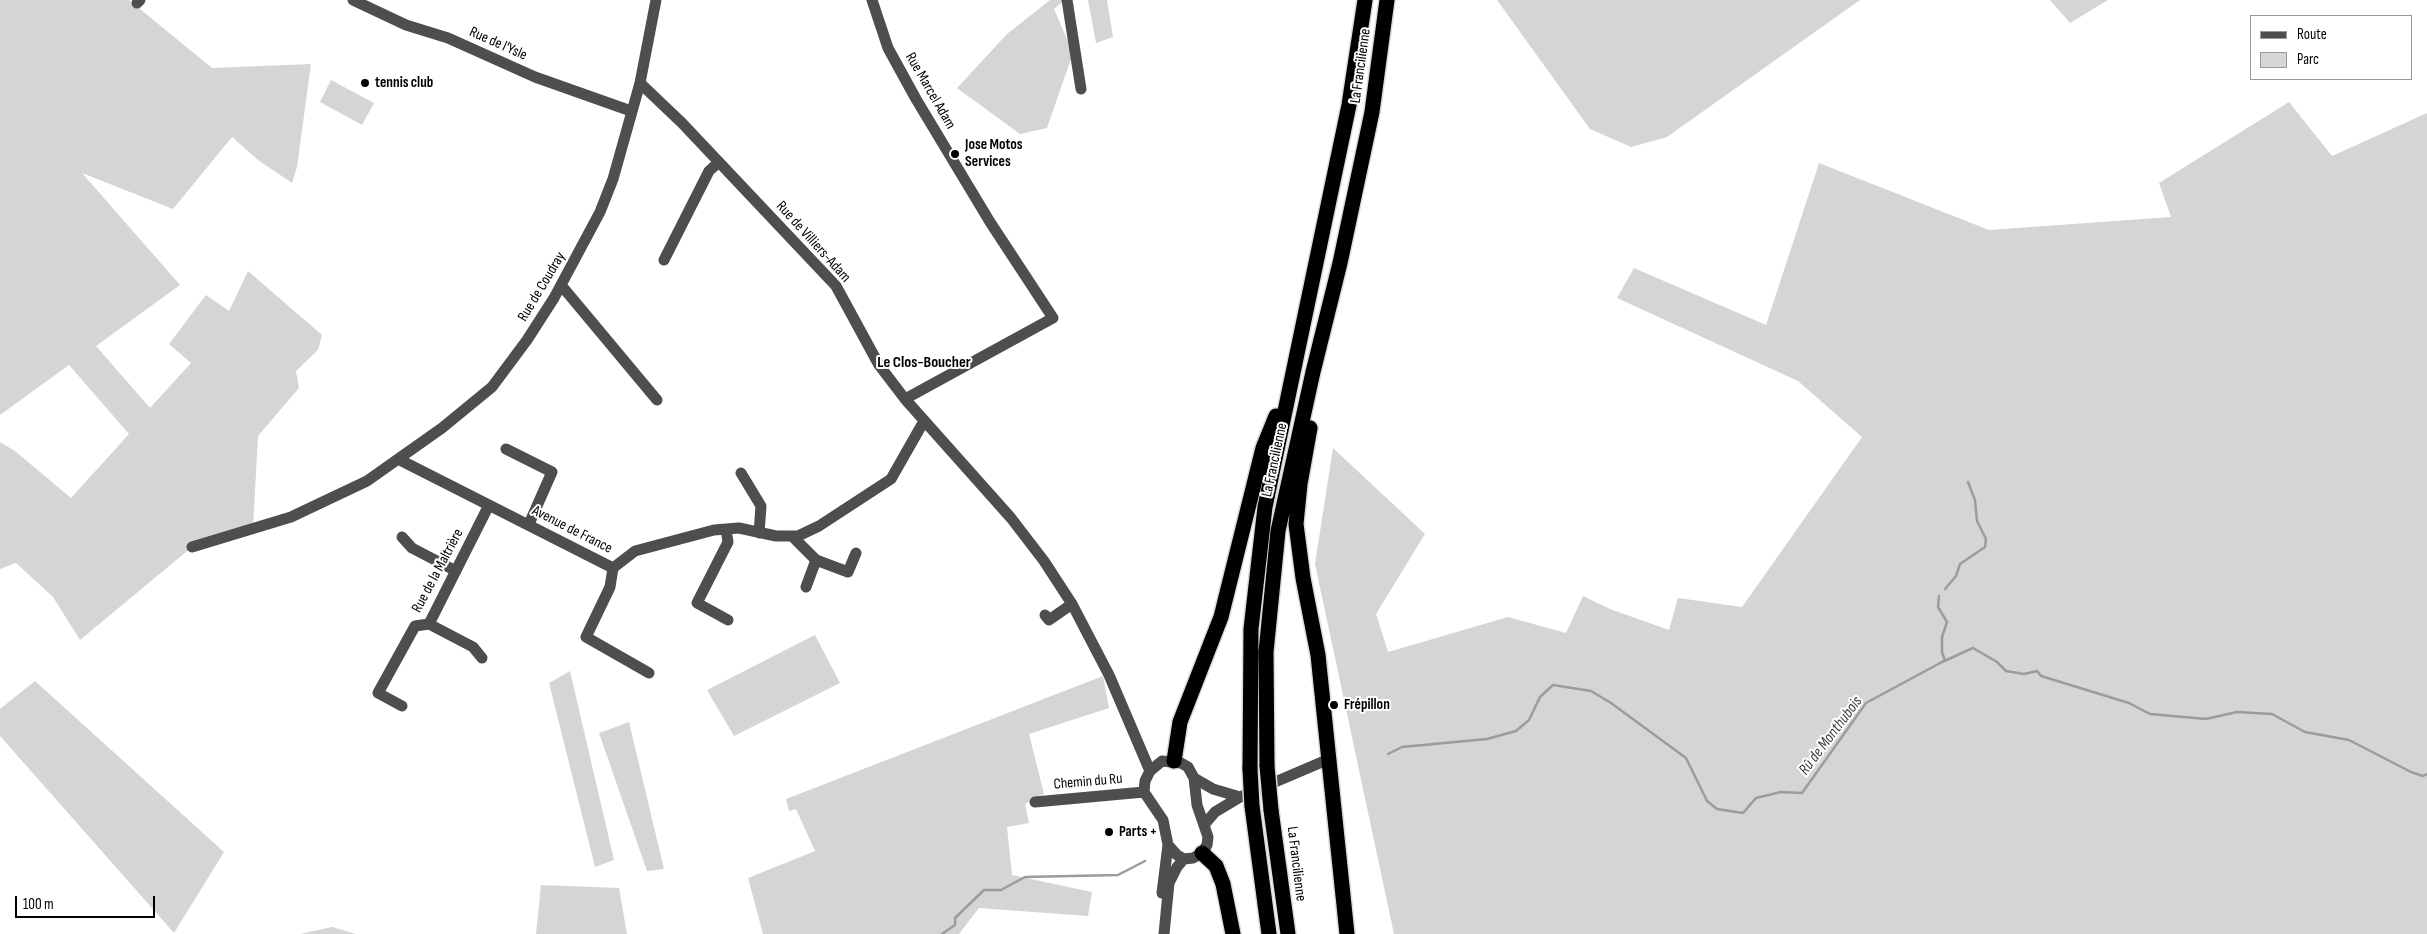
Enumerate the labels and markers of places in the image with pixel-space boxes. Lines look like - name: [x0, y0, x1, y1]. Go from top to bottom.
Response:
- place label: tennis club: [375, 74, 433, 92]
- marker: tennis club: [359, 77, 371, 89]
- place label: Jose Motos Services: [965, 136, 1023, 171]
- marker: Jose Motos Services: [949, 148, 961, 160]
- place label: Frépillon: [1344, 696, 1390, 714]
- marker: Frépillon: [1328, 699, 1340, 711]
- place label: Parts +: [1119, 823, 1157, 841]
- marker: Parts +: [1103, 826, 1115, 838]

